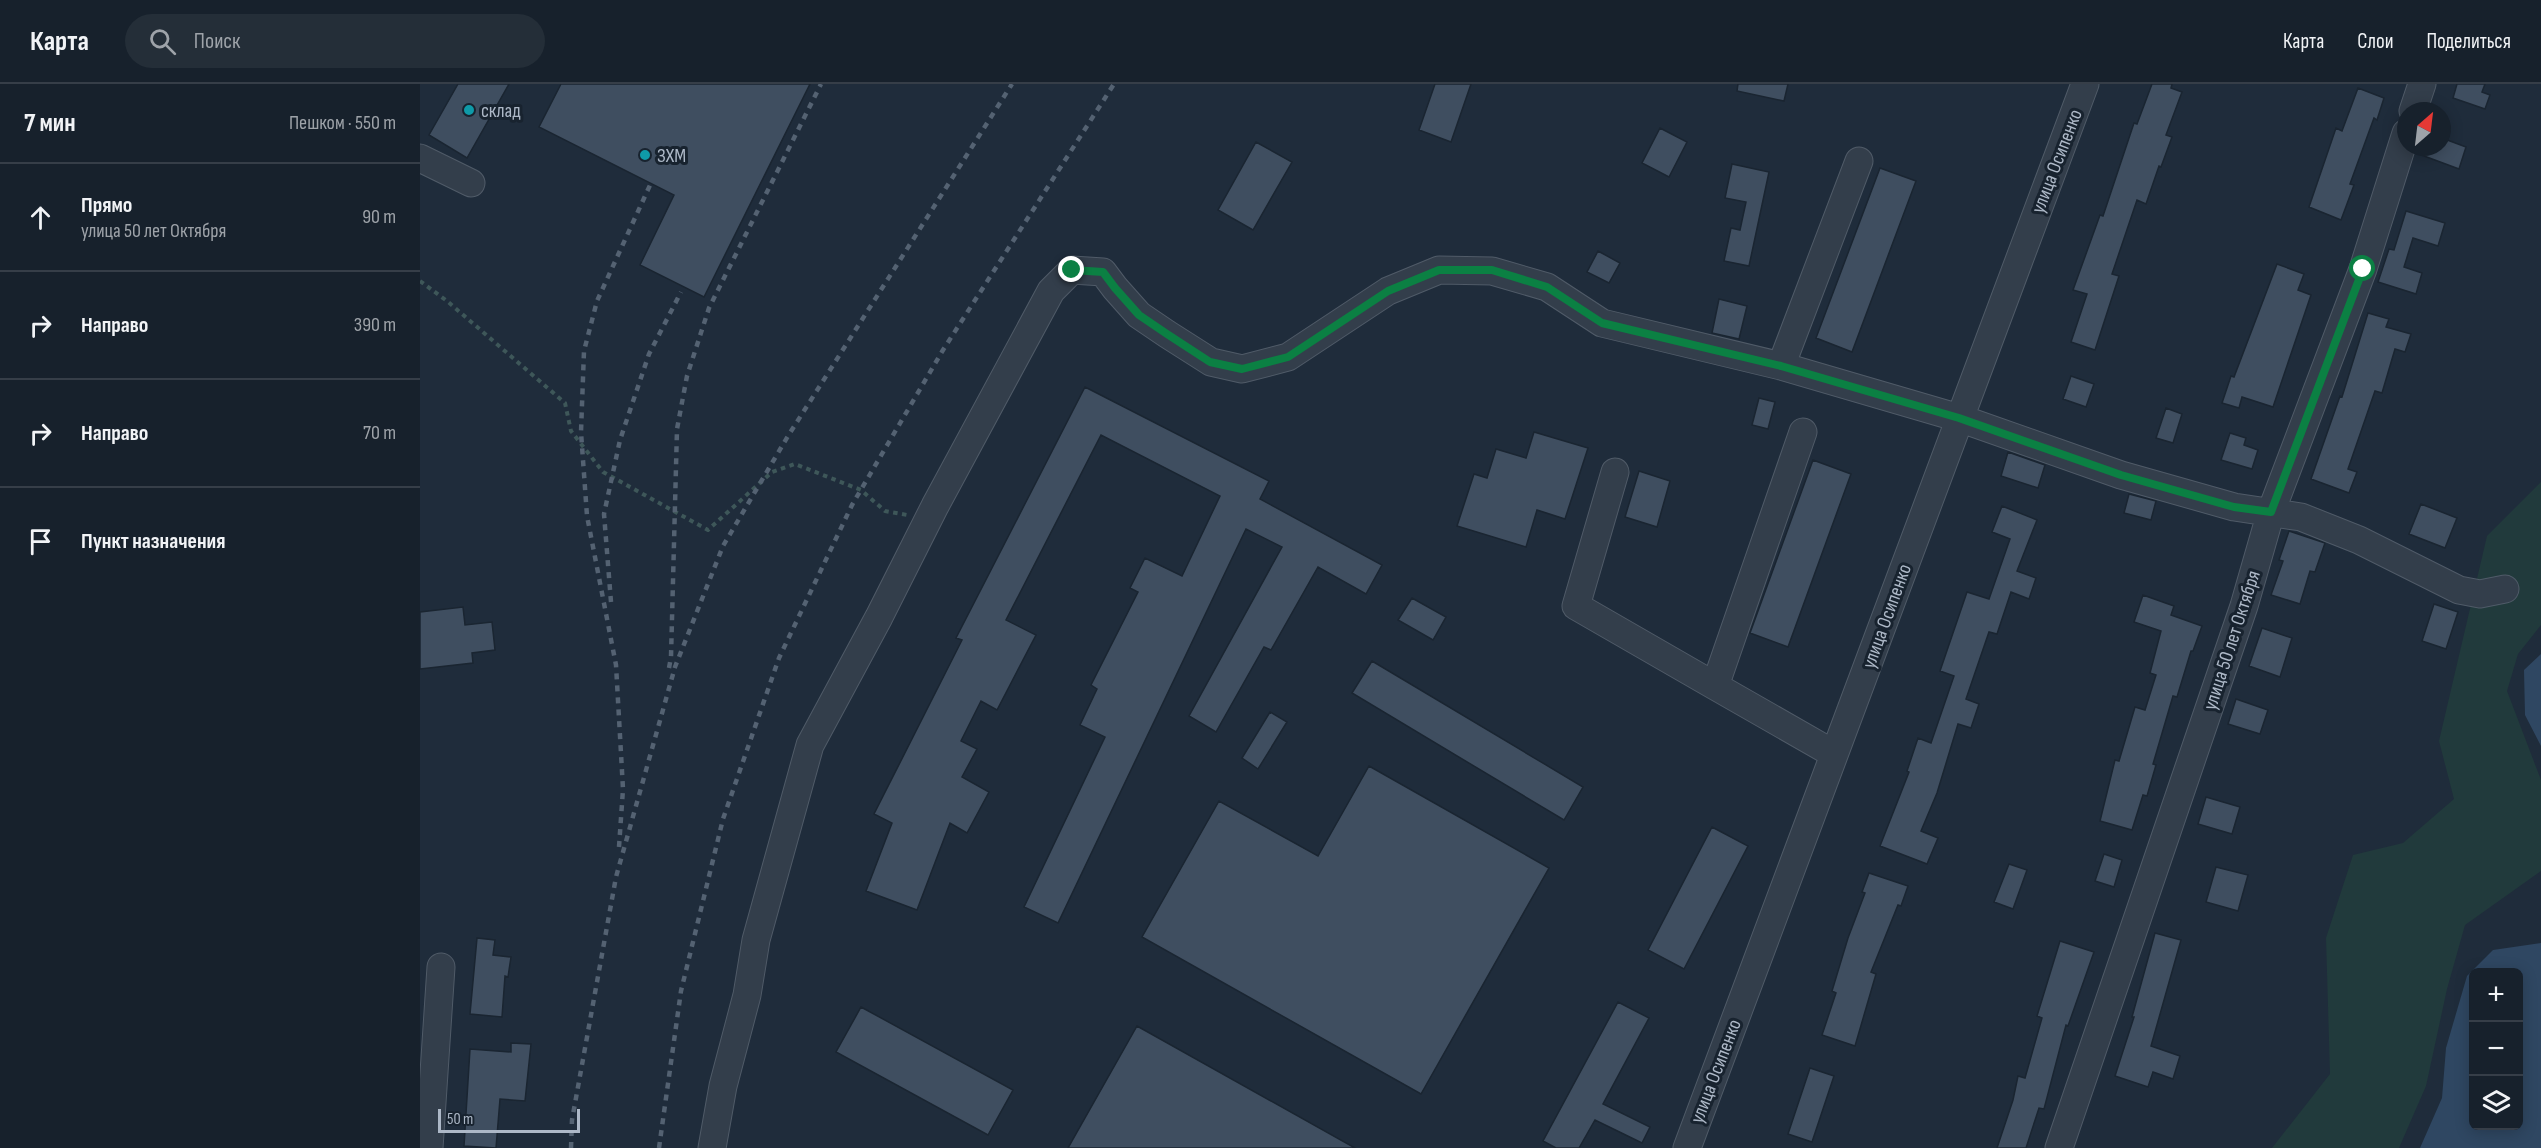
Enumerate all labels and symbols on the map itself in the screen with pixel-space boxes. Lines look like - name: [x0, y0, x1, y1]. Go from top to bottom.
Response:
- place label: склад: [481, 99, 521, 123]
- north arrow: [2397, 102, 2451, 156]
- marker: склад: [462, 103, 476, 117]
- street label: улица Осипенко: [2026, 106, 2088, 217]
- place label: ЗХМ: [657, 144, 686, 168]
- marker: ЗХМ: [638, 148, 652, 162]
- route start: [2349, 255, 2375, 281]
- route end: [1058, 256, 1084, 282]
- street label: улица Осипенко: [1857, 561, 1917, 672]
- street label: улица 50 лет Октября: [2198, 567, 2266, 713]
- street label: улица Осипенко: [1685, 1016, 1747, 1127]
- scale bar: [438, 1106, 580, 1134]

